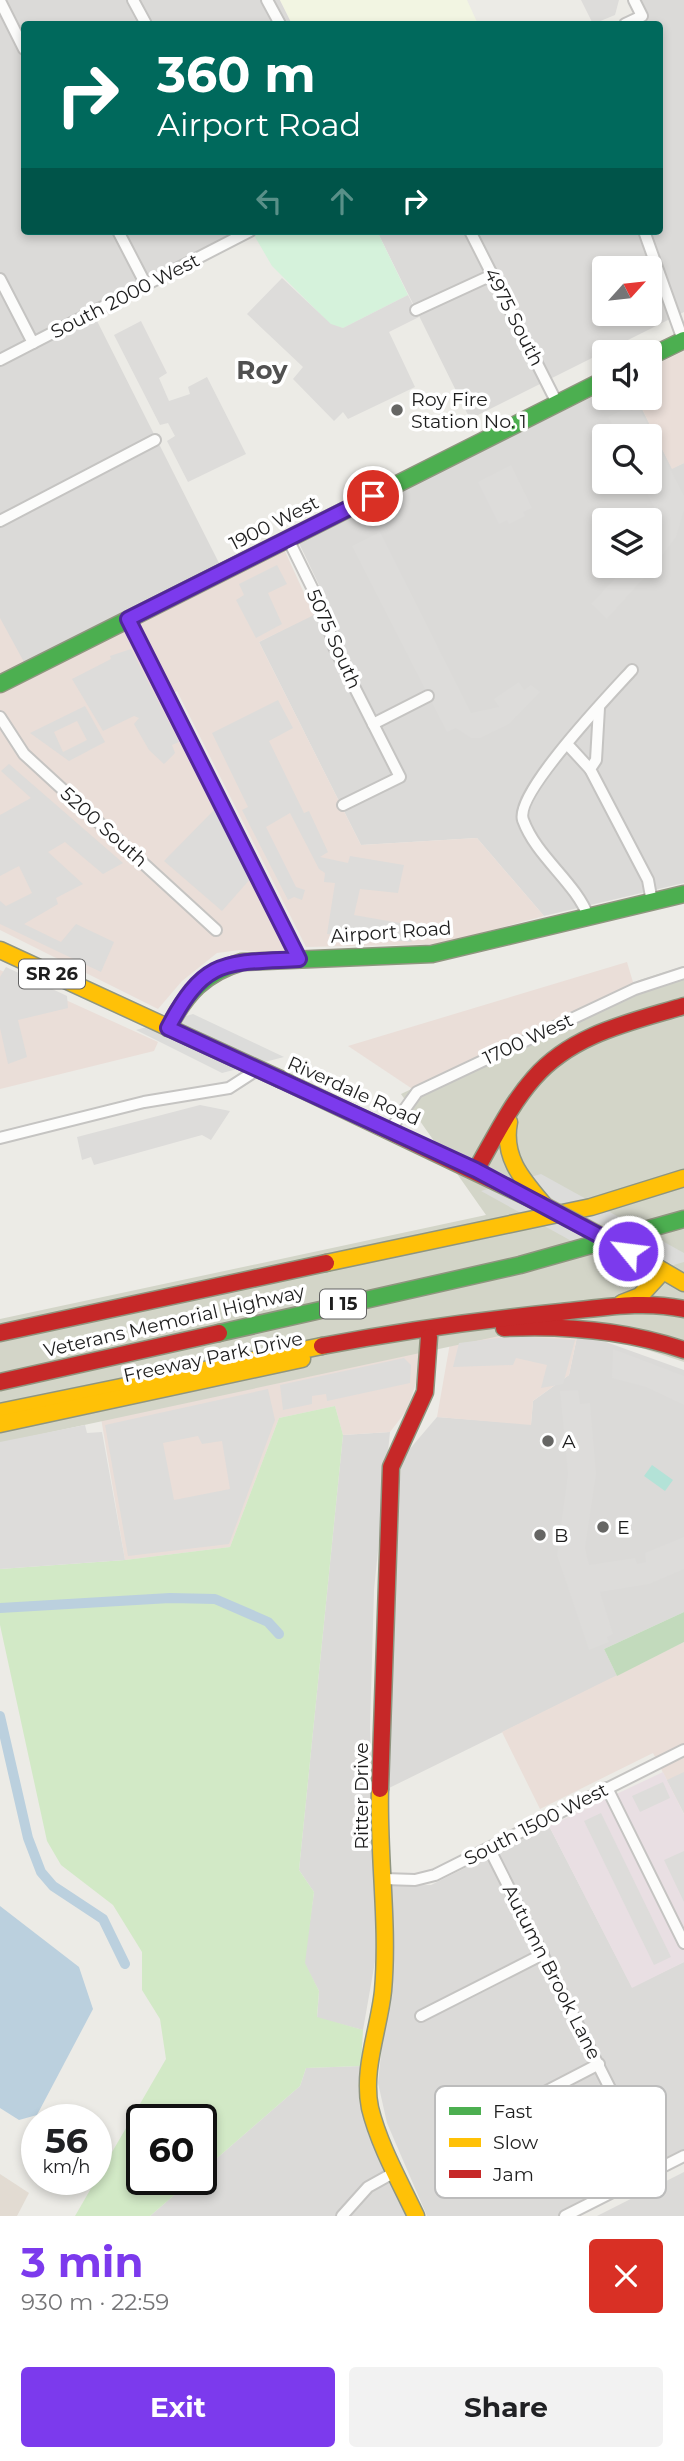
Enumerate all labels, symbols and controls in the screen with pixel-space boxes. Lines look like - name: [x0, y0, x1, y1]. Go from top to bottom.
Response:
- text: 360 m: [157, 45, 316, 104]
- icon: right: [42, 49, 133, 140]
- text: Airport Road: [157, 105, 361, 144]
- icon: left: [250, 182, 288, 220]
- icon: ahead: [323, 182, 361, 220]
- icon: right: [396, 182, 434, 220]
- street label: South 2000 West: [47, 248, 203, 343]
- north arrow: [592, 256, 662, 326]
- map controls: [592, 256, 662, 578]
- street label: 4975 South: [479, 264, 549, 370]
- button: sound: [592, 340, 662, 410]
- district label: Roy: [236, 354, 288, 386]
- place label: Roy Fire Station No. 1: [411, 388, 527, 433]
- marker: Roy Fire Station No. 1: [389, 402, 405, 418]
- button: search: [592, 424, 662, 494]
- pin: [343, 466, 403, 526]
- icon: arrive: [354, 477, 392, 515]
- street label: 1900 West: [226, 491, 323, 555]
- button: layers: [592, 508, 662, 578]
- street label: 5075 South: [302, 586, 366, 692]
- street label: 5200 South: [56, 782, 152, 872]
- street label: Airport Road: [330, 916, 452, 948]
- road number: SR 26: [19, 959, 85, 988]
- street label: 1700 West: [479, 1008, 577, 1070]
- street label: Riverdale Road: [284, 1051, 424, 1131]
- position arrow: [591, 1214, 665, 1288]
- street label: Veterans Memorial Highway: [41, 1280, 307, 1362]
- road number: I 15: [320, 1289, 366, 1318]
- street label: Freeway Park Drive: [121, 1327, 305, 1387]
- place label: A: [562, 1430, 576, 1453]
- marker: A: [540, 1433, 556, 1449]
- place label: E: [617, 1516, 630, 1539]
- marker: E: [595, 1519, 611, 1535]
- place label: B: [554, 1524, 568, 1547]
- marker: B: [532, 1527, 548, 1543]
- street label: Ritter Drive: [350, 1742, 373, 1850]
- street label: South 1500 West: [460, 1778, 612, 1870]
- street label: Autumn Brook Lane: [498, 1881, 606, 2063]
- legend: [435, 2086, 666, 2198]
- text: Fast: [493, 2100, 533, 2123]
- speed limit sign: 60: [126, 2104, 217, 2195]
- text: 56: [45, 2119, 88, 2162]
- text: Slow: [493, 2131, 538, 2154]
- text: km/h: [42, 2156, 91, 2178]
- text: Jam: [492, 2163, 534, 2186]
- text: 3 min: [21, 2236, 143, 2288]
- button: close: [589, 2239, 663, 2313]
- text: 930 m · 22:59: [21, 2288, 169, 2316]
- button: Exit: [21, 2367, 335, 2447]
- button: Share: [349, 2367, 663, 2447]

